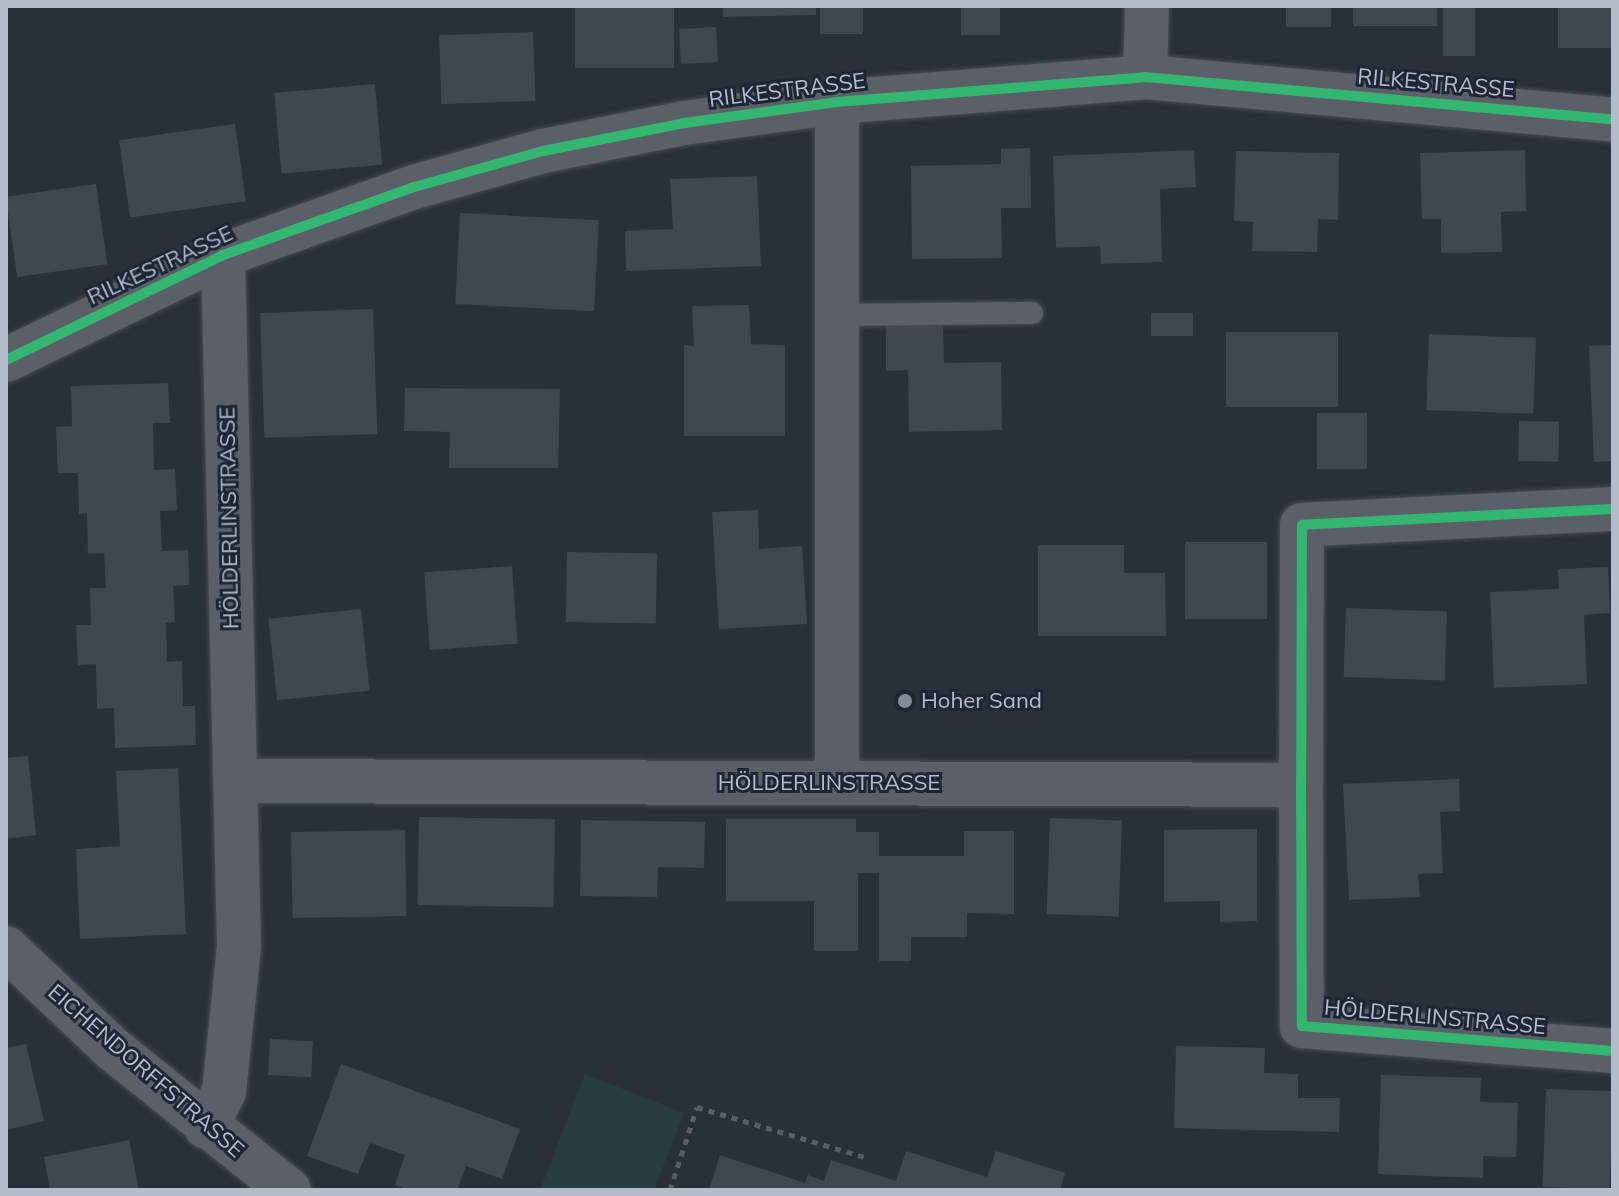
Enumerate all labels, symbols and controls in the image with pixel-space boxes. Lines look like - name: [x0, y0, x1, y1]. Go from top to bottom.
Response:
- street label: RILKESTRASSE: [1356, 63, 1516, 103]
- street label: RILKESTRASSE: [707, 67, 867, 113]
- street label: RILKESTRASSE: [83, 220, 237, 310]
- street label: HÖLDERLINSTRASSE: [214, 407, 244, 629]
- place label: Hoher Sand: [921, 688, 1042, 714]
- marker: Hoher Sand: [896, 692, 914, 710]
- street label: HÖLDERLINSTRASSE: [718, 770, 940, 796]
- street label: EICHENDORFFSTRASSE: [43, 979, 249, 1163]
- street label: HÖLDERLINSTRASSE: [1323, 994, 1547, 1040]

